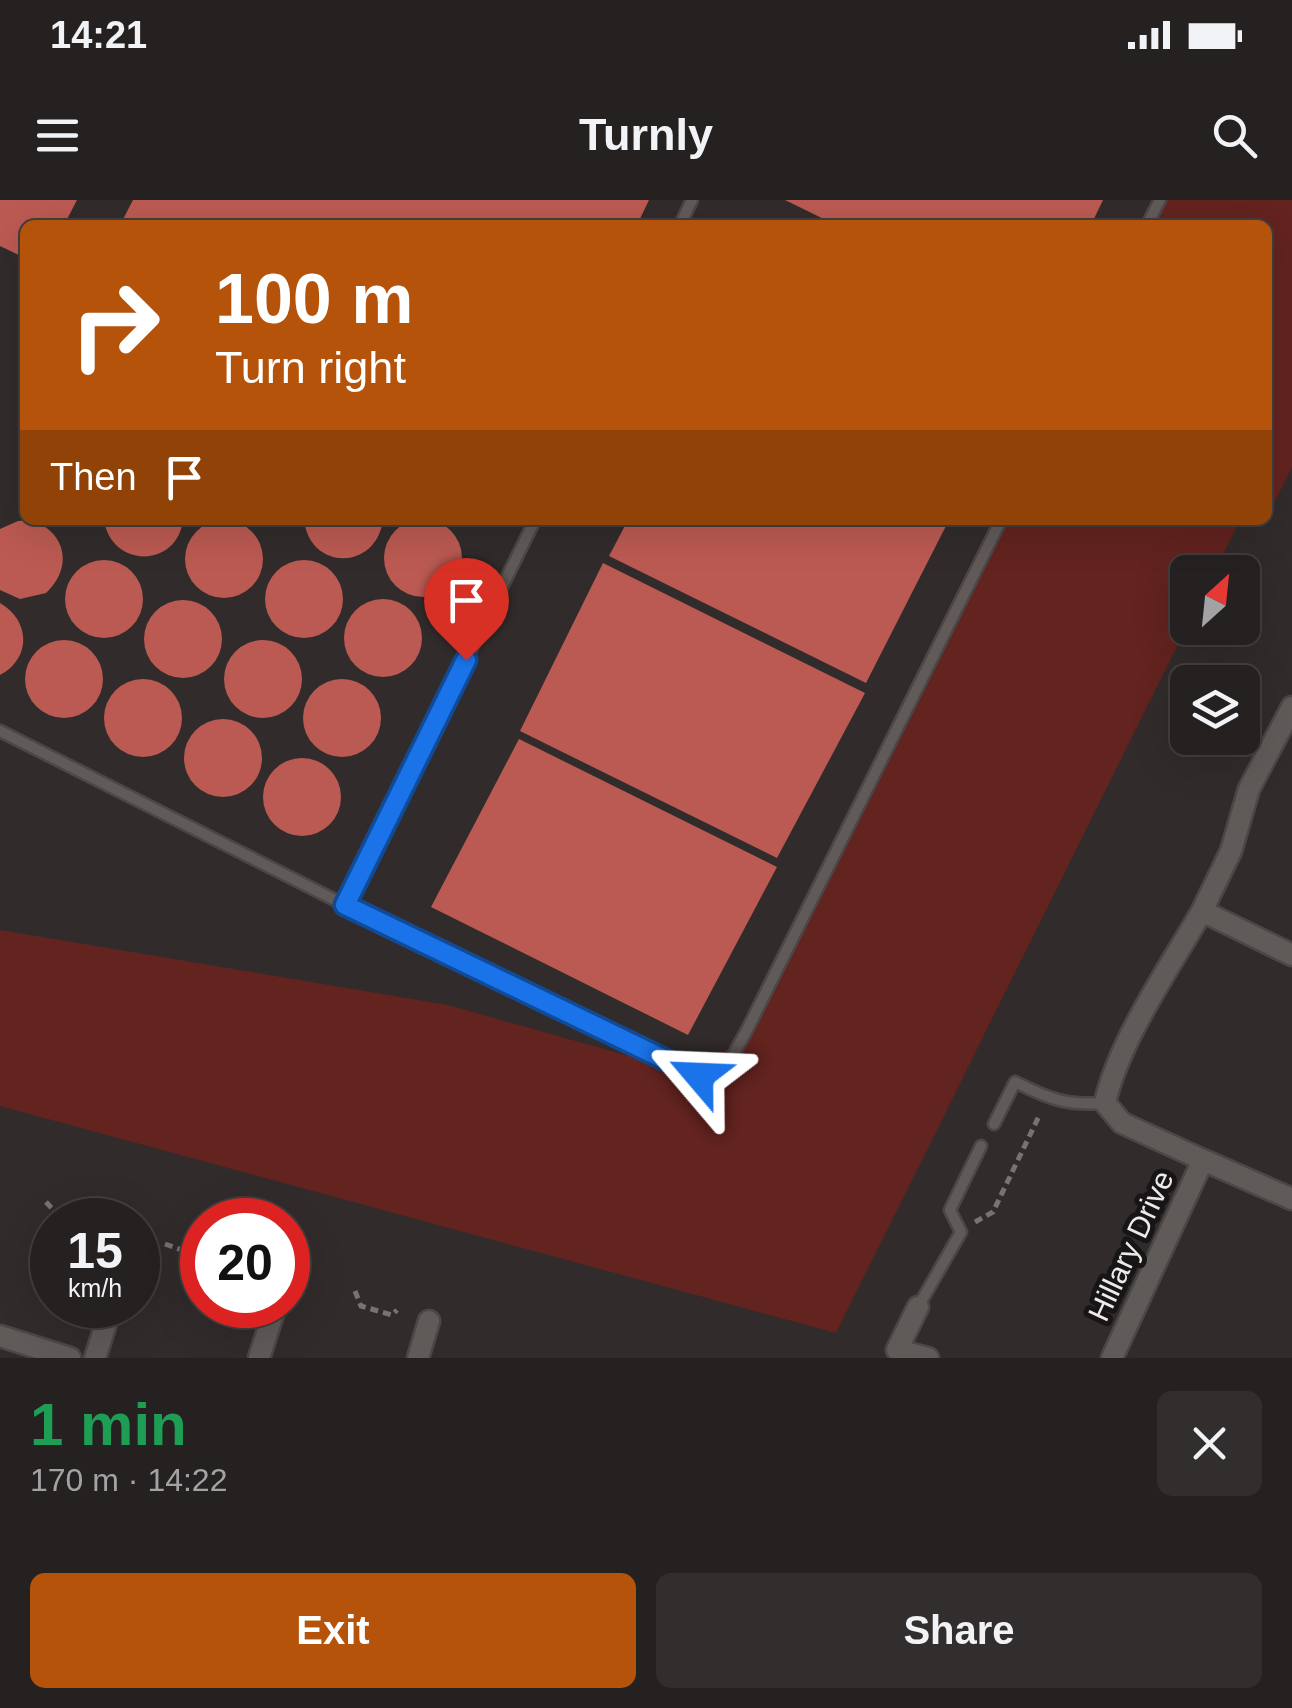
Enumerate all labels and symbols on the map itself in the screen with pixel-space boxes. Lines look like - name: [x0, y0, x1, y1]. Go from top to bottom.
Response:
- north arrow: [1170, 555, 1260, 645]
- pin: [424, 558, 509, 661]
- position arrow: [647, 1024, 751, 1128]
- street label: Hillary Drive: [1081, 1166, 1180, 1326]
- speed limit sign: 20: [180, 1198, 310, 1328]

